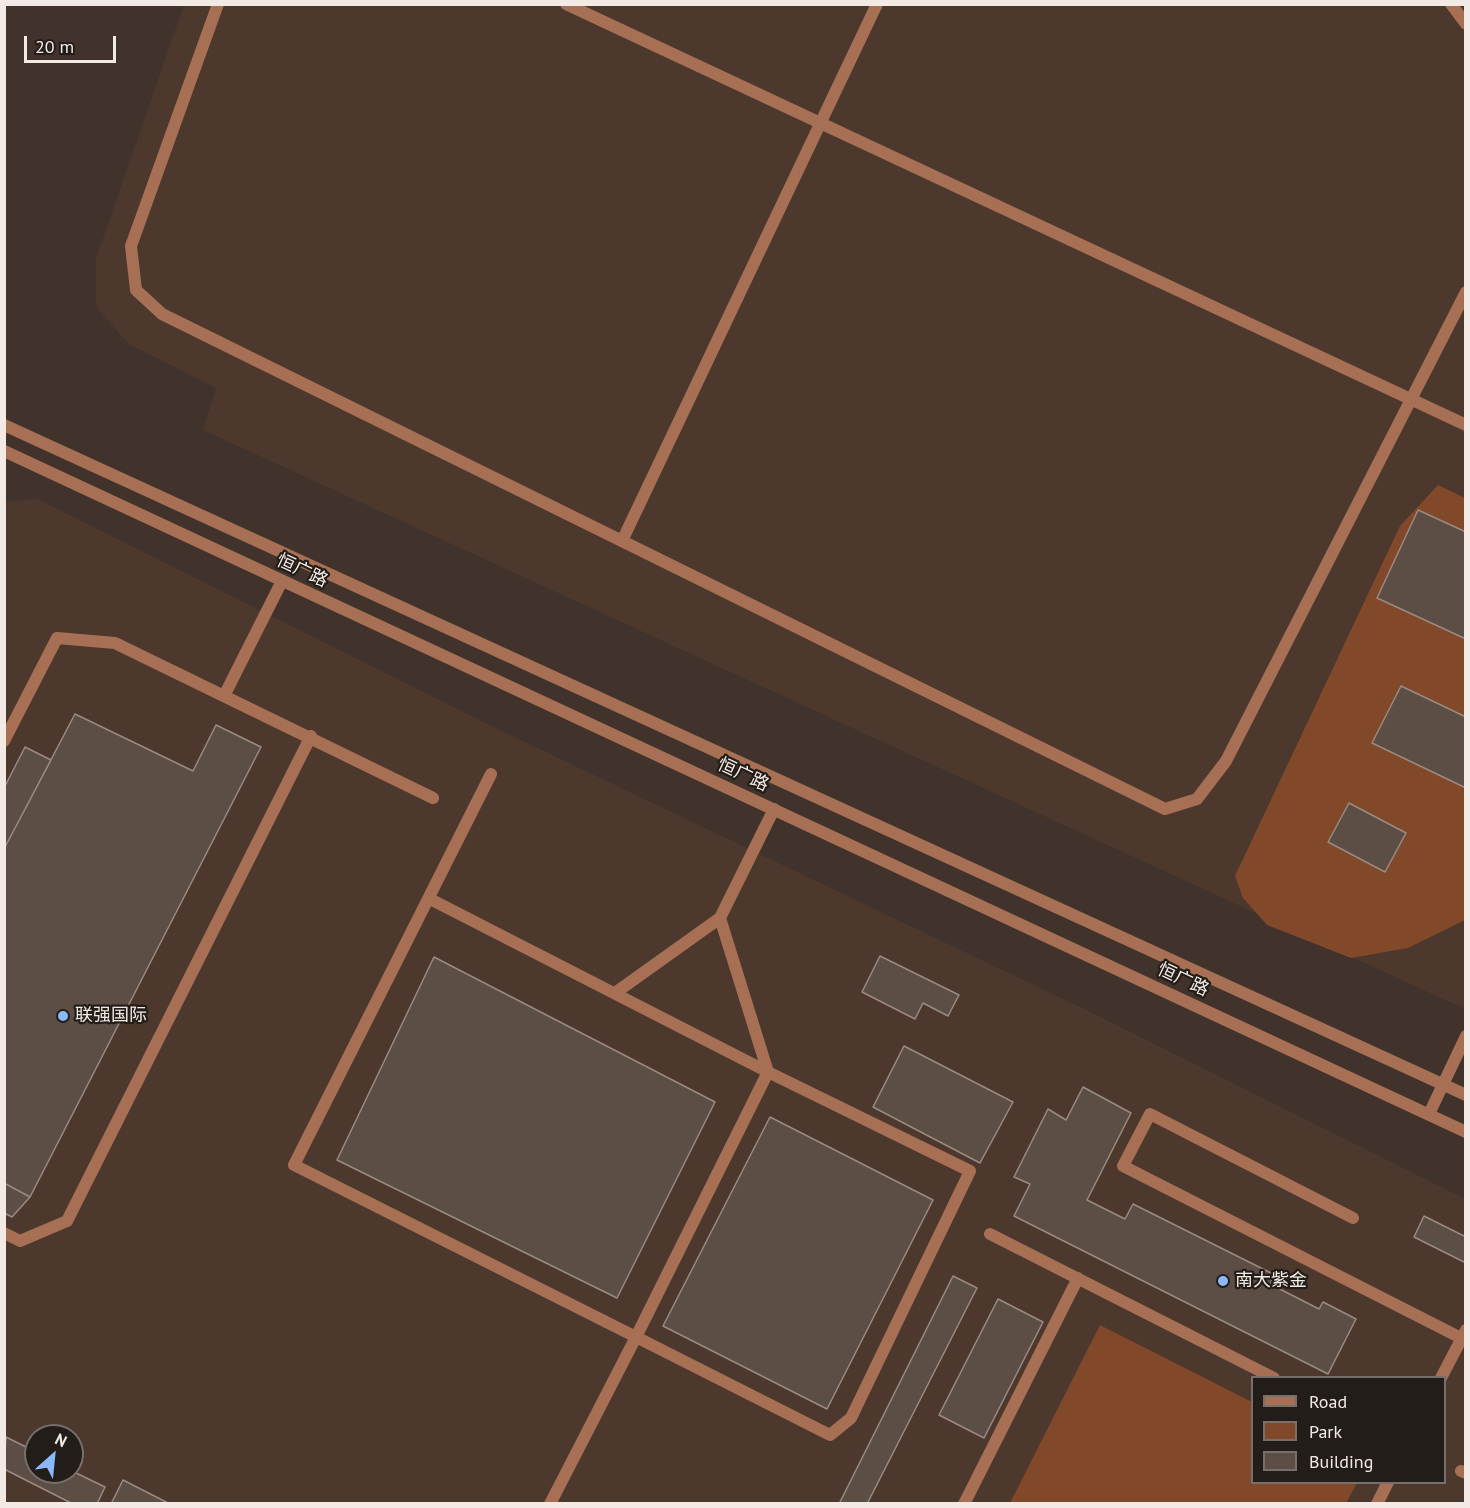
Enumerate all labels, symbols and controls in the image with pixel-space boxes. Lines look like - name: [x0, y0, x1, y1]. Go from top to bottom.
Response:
- scale bar: [27, 24, 118, 62]
- text: 20 m: [35, 35, 74, 58]
- street label: 恒广路: [273, 550, 331, 592]
- street label: 恒广路: [714, 754, 772, 796]
- street label: 恒广路: [1154, 959, 1212, 1001]
- place label: 联强国际: [75, 1005, 147, 1027]
- marker: 联强国际: [56, 1009, 70, 1023]
- place label: 南大紫金: [1235, 1270, 1307, 1292]
- marker: 南大紫金: [1216, 1274, 1230, 1288]
- legend: [1251, 1376, 1446, 1484]
- text: Road: [1309, 1390, 1347, 1413]
- text: Park: [1309, 1420, 1342, 1443]
- north arrow: [24, 1424, 84, 1484]
- text: N: [52, 1428, 70, 1451]
- text: Building: [1309, 1450, 1373, 1473]

